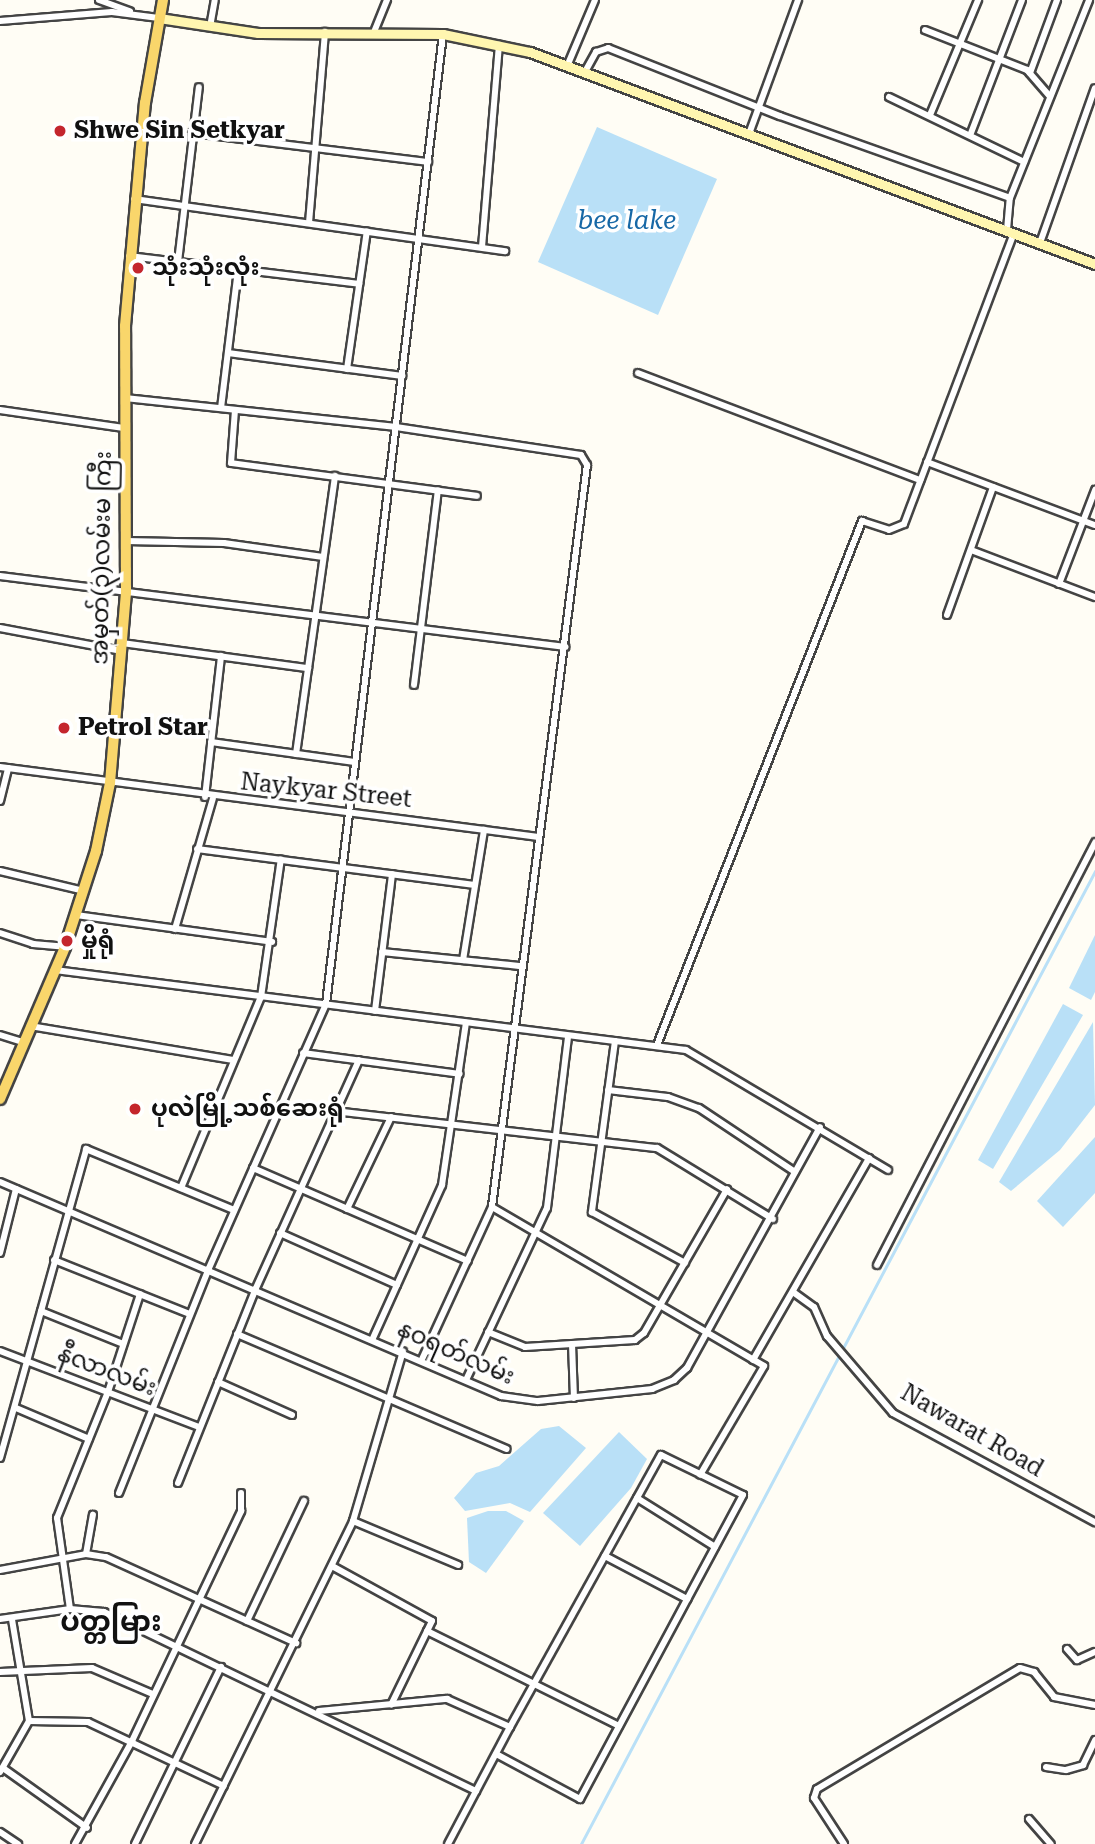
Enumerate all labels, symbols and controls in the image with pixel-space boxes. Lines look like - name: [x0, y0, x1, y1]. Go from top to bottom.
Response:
- place label: Shwe Sin Setkyar: [74, 117, 285, 145]
- marker: Shwe Sin Setkyar: [52, 123, 68, 139]
- water label: bee lake: [578, 205, 676, 237]
- place label: သုံးသုံးလုံး: [152, 254, 260, 282]
- marker: သုံးသုံးလုံး: [130, 260, 146, 276]
- street label: အမှတ်(၃)လမ်းမ ကြီး: [86, 451, 118, 665]
- place label: Petrol Star: [78, 714, 208, 742]
- marker: Petrol Star: [56, 720, 72, 736]
- street label: Naykyar Street: [239, 768, 413, 814]
- place label: မှိုရုံ: [81, 927, 114, 955]
- marker: မှိုရုံ: [59, 933, 75, 949]
- place label: ပုလဲမြို့သစ်ဆေးရုံ: [151, 1095, 344, 1123]
- marker: ပုလဲမြို့သစ်ဆေးရုံ: [125, 1099, 145, 1119]
- street label: နဝရတ်လမ်း: [393, 1314, 519, 1392]
- street label: နီလာလမ်း: [54, 1339, 160, 1403]
- street label: Nawarat Road: [895, 1378, 1049, 1484]
- district label: ပတ္တမြား: [60, 1605, 162, 1639]

